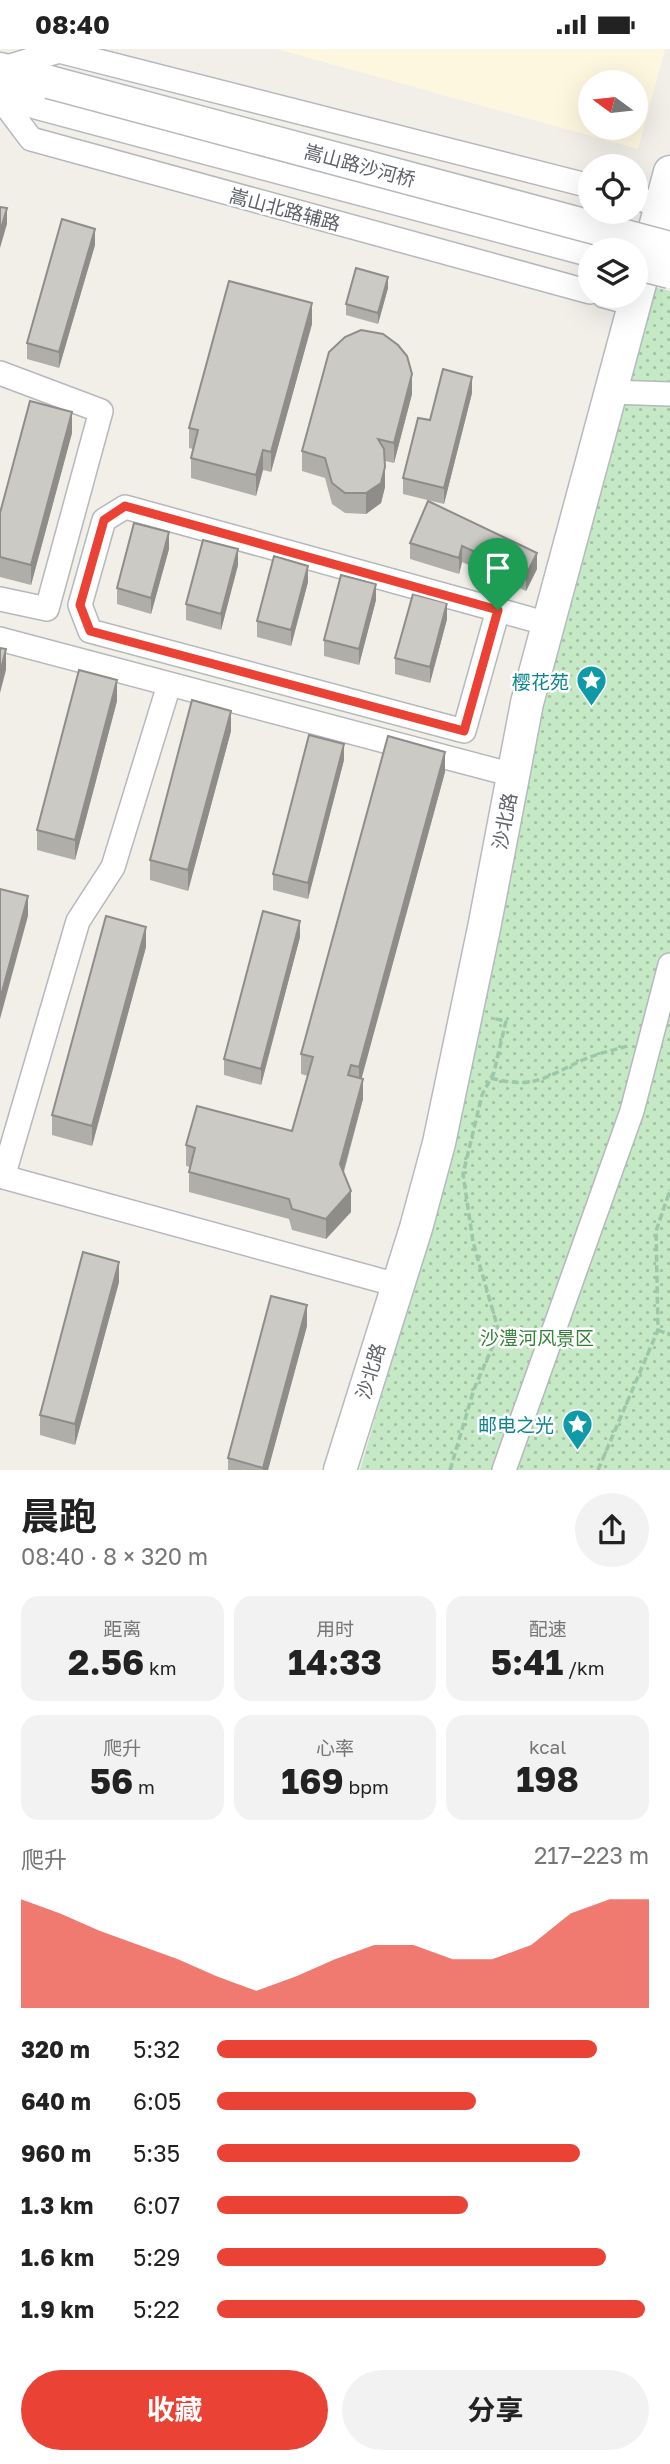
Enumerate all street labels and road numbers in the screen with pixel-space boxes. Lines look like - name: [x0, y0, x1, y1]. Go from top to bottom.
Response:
- street label: 嵩山路沙河桥: [302, 139, 418, 191]
- street label: 嵩山北路辅路: [227, 183, 343, 235]
- street label: 沙北路: [487, 791, 521, 851]
- street label: 沙北路: [351, 1340, 389, 1402]

